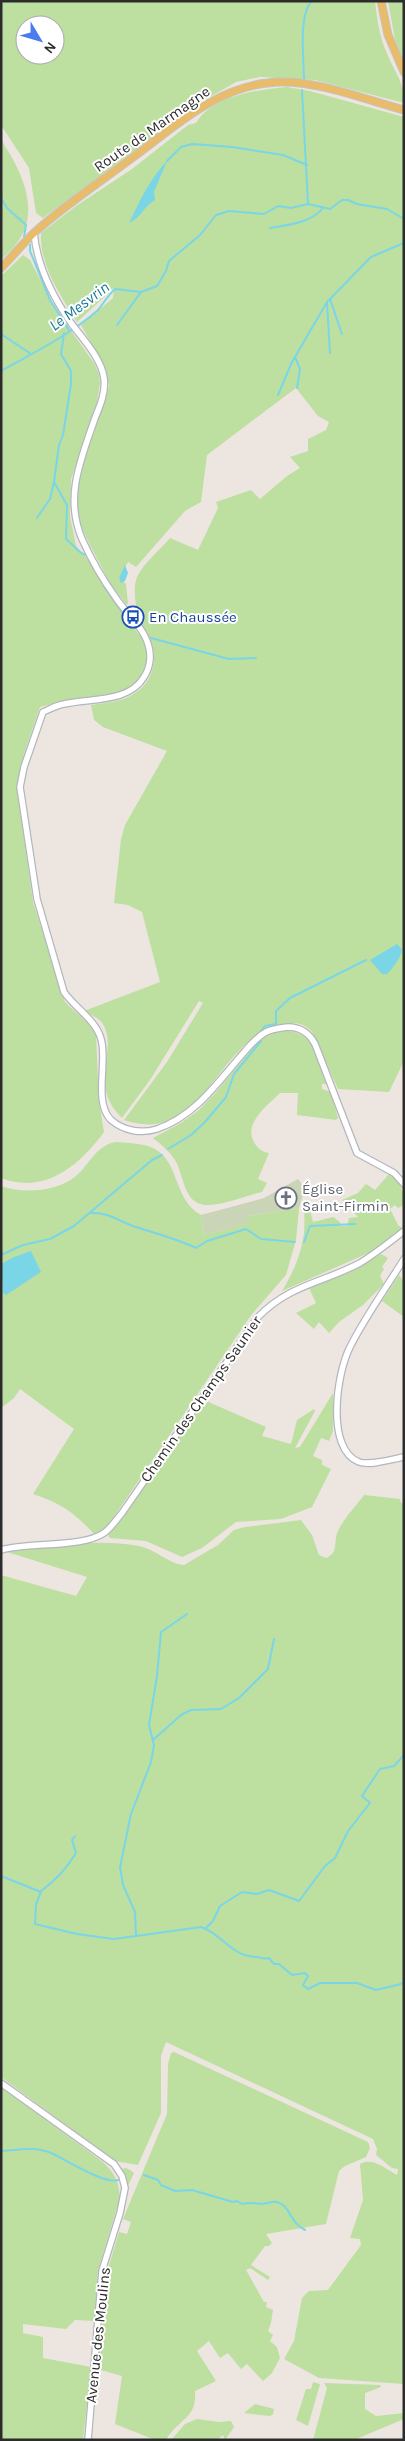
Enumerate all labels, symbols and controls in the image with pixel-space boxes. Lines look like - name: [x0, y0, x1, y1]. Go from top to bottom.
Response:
- north arrow: [15, 15, 65, 65]
- text: N: [40, 39, 60, 57]
- street label: Route de Marmagne: [91, 82, 213, 176]
- water label: Le Mesvrin: [45, 277, 113, 335]
- bus stop icon: En Chaussée: [121, 605, 145, 629]
- place label: En Chaussée: [149, 608, 237, 626]
- place label: Église Saint-Firmin: [302, 1180, 389, 1215]
- church icon: Église Saint-Firmin: [274, 1186, 298, 1210]
- street label: Chemin des Champs Saunier: [137, 1312, 266, 1486]
- street label: Avenue des Moulins: [82, 2266, 114, 2404]

